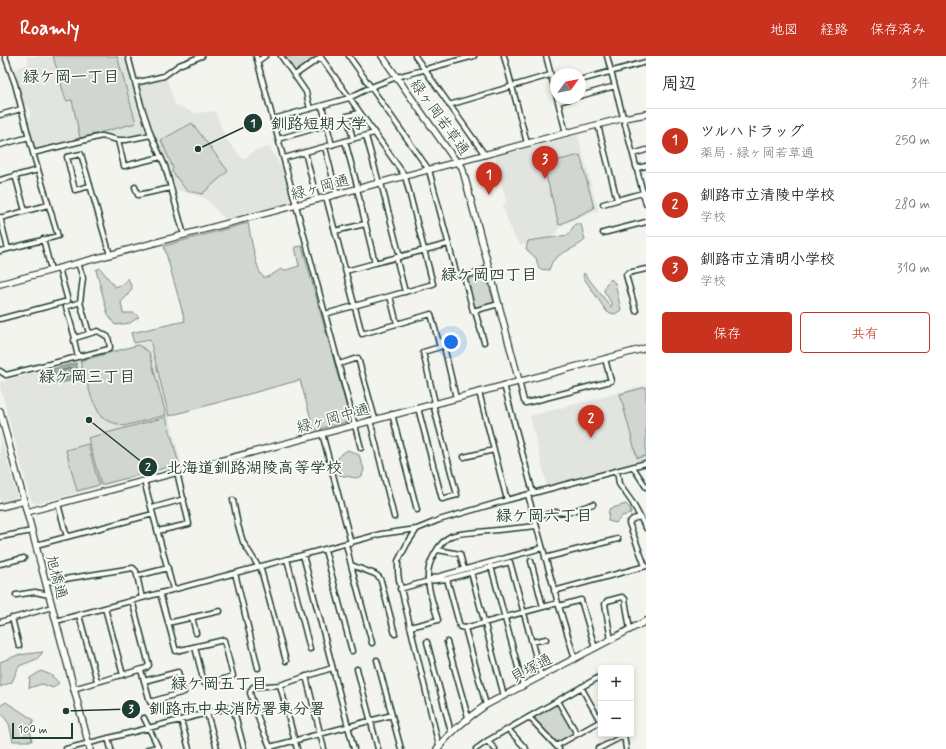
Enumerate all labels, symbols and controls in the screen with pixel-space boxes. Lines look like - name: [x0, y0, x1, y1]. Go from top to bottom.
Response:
- text: Roamly: [20, 16, 79, 41]
- text: 地図: [770, 21, 798, 39]
- text: 経路: [820, 21, 848, 39]
- text: 保存済み: [870, 21, 926, 39]
- district label: 緑ケ岡一丁目: [23, 67, 119, 88]
- north arrow: [550, 68, 586, 104]
- text: 周辺: [662, 73, 696, 95]
- street label: 緑ヶ岡若草通: [405, 75, 474, 160]
- text: 3件: [911, 75, 930, 92]
- callout: 釧路短期大学: [243, 109, 375, 137]
- text: 釧路短期大学: [271, 114, 367, 135]
- text: 1: [250, 116, 256, 132]
- text: ツルハドラッグ: [700, 122, 804, 142]
- text: 1: [672, 132, 678, 149]
- text: 250 m: [895, 132, 930, 149]
- text: 薬局 · 緑ヶ岡若草通: [700, 145, 814, 162]
- pin: 3: [532, 146, 558, 179]
- pin: 1: [476, 162, 502, 195]
- street label: 緑ヶ岡通: [289, 171, 352, 205]
- text: 釧路市立清陵中学校: [700, 186, 835, 206]
- text: 2: [672, 196, 678, 213]
- text: 280 m: [895, 196, 930, 213]
- text: 学校: [700, 209, 726, 226]
- text: 釧路市立清明小学校: [700, 250, 835, 270]
- text: 3: [672, 260, 678, 277]
- text: 310 m: [897, 260, 930, 277]
- district label: 緑ケ岡四丁目: [441, 265, 537, 286]
- text: 学校: [700, 273, 726, 290]
- button: 保存: [662, 312, 792, 353]
- button: 共有: [800, 312, 930, 353]
- your location: [441, 332, 461, 352]
- district label: 緑ケ岡三丁目: [39, 367, 135, 388]
- street label: 緑ヶ岡中通: [294, 400, 372, 438]
- pin: 2: [578, 405, 604, 438]
- callout: 北海道釧路湖陵高等学校: [138, 453, 350, 481]
- text: 北海道釧路湖陵高等学校: [166, 458, 342, 479]
- text: 2: [145, 460, 151, 476]
- district label: 緑ケ岡六丁目: [496, 506, 592, 527]
- street label: 旭橋通: [41, 553, 72, 602]
- street label: 貝塚通: [507, 649, 556, 688]
- map controls: [598, 665, 634, 737]
- button: +: [598, 665, 634, 701]
- district label: 緑ケ岡五丁目: [171, 674, 267, 695]
- callout: 釧路市中央消防署東分署: [121, 695, 333, 723]
- text: 釧路市中央消防署東分署: [149, 699, 325, 720]
- button: −: [598, 701, 634, 737]
- text: 3: [128, 702, 134, 718]
- scale bar: [12, 721, 73, 740]
- text: 100 m: [18, 723, 48, 737]

